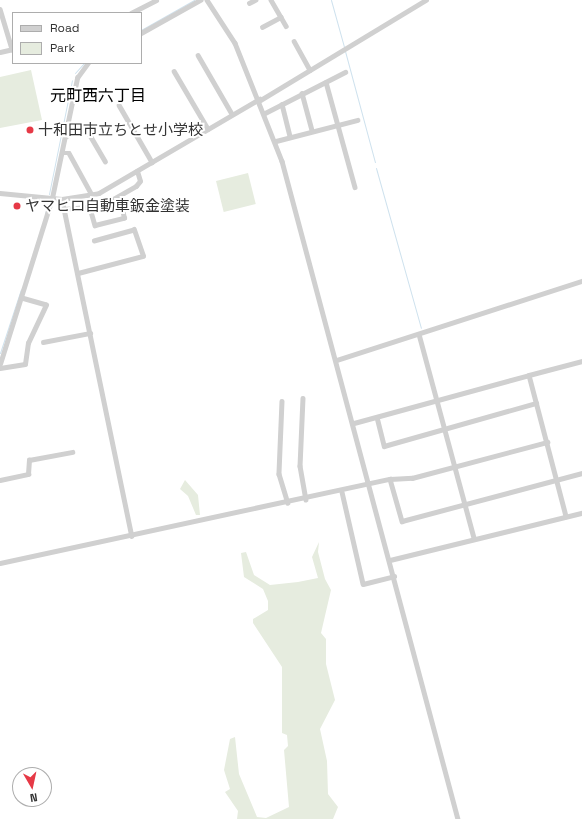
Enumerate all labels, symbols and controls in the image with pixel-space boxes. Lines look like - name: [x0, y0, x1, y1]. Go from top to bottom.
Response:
- legend: [12, 12, 142, 64]
- text: Road: [50, 20, 79, 36]
- text: Park: [50, 40, 75, 56]
- district label: 元町西六丁目: [50, 86, 146, 106]
- place label: 十和田市立ちとせ小学校: [38, 121, 203, 139]
- marker: 十和田市立ちとせ小学校: [25, 125, 35, 135]
- place label: ヤマヒロ自動車鈑金塗装: [25, 197, 190, 215]
- marker: ヤマヒロ自動車鈑金塗装: [12, 201, 22, 211]
- north arrow: [12, 767, 52, 807]
- text: N: [29, 790, 38, 805]

